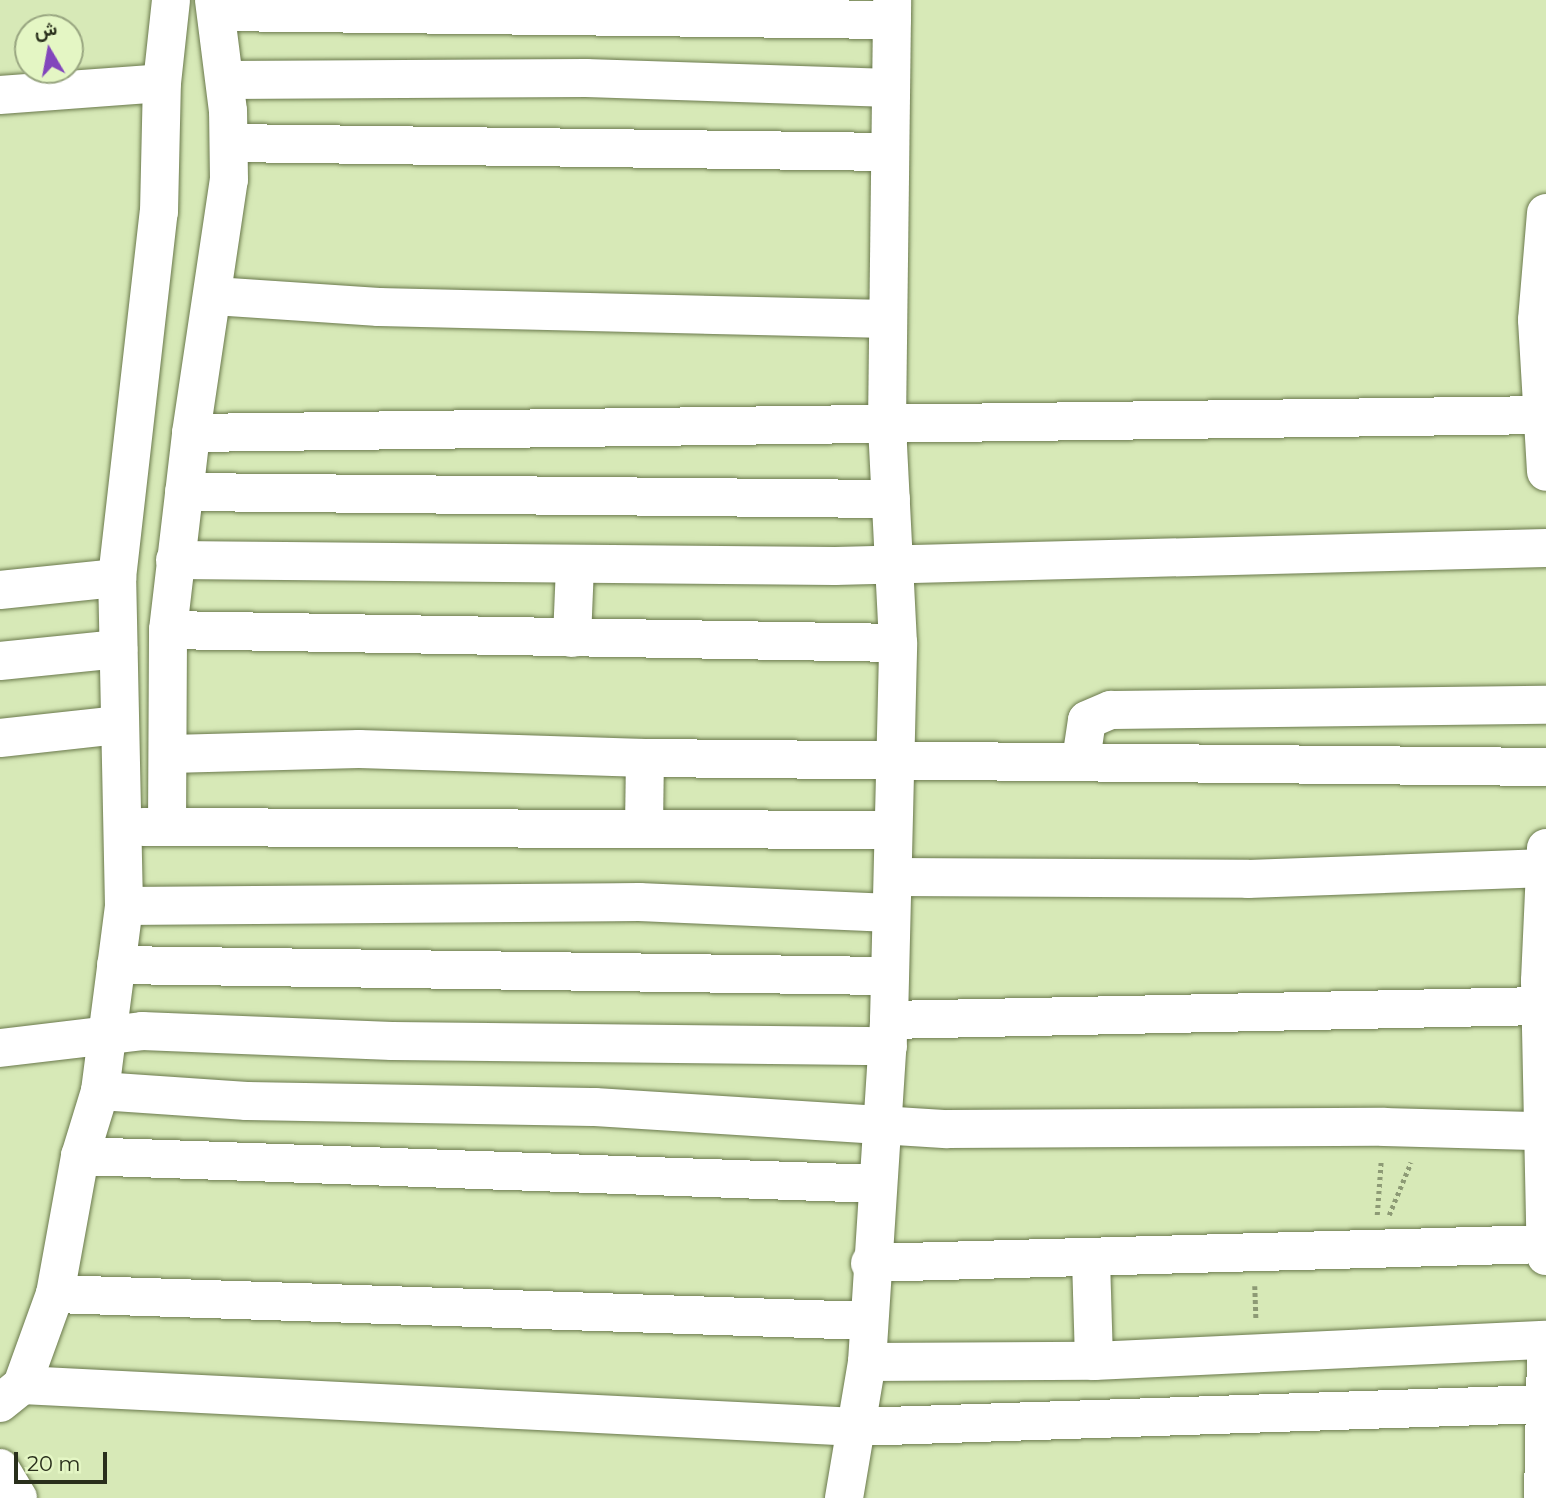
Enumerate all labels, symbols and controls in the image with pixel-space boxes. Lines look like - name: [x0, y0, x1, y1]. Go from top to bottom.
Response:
- north arrow: [14, 14, 84, 84]
- text: ش: [32, 16, 59, 43]
- scale bar: [18, 1438, 110, 1482]
- text: 20 m: [27, 1451, 81, 1476]

